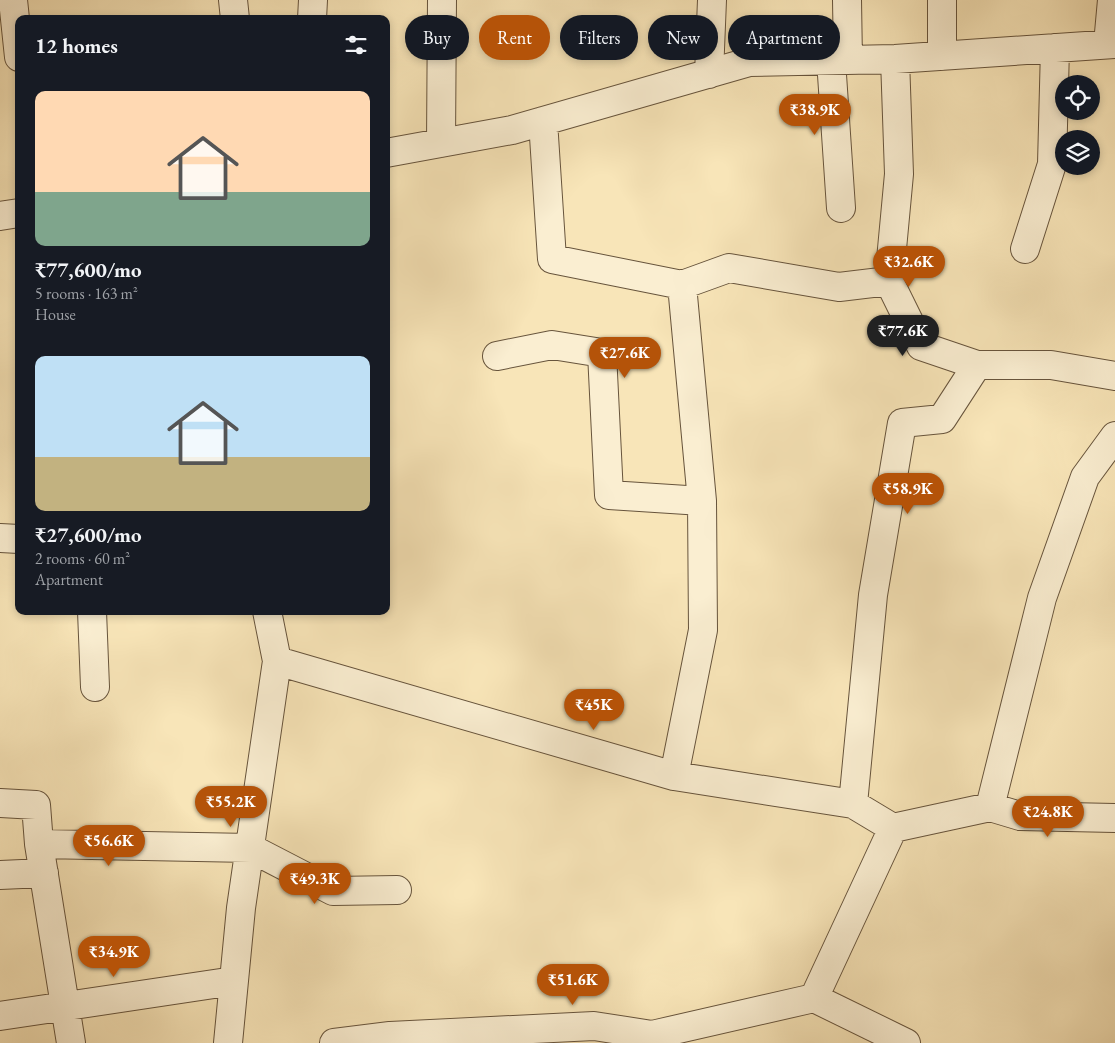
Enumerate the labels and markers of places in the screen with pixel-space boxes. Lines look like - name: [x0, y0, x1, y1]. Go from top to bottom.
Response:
- pin: ₹38.9K: [774, 94, 856, 136]
- pin: ₹32.6K: [868, 246, 950, 288]
- pin: ₹77.6K: [862, 314, 944, 357]
- pin: ₹27.6K: [584, 336, 666, 379]
- pin: ₹58.9K: [867, 472, 949, 515]
- pin: ₹45K: [564, 688, 624, 731]
- pin: ₹55.2K: [190, 786, 272, 828]
- pin: ₹24.8K: [1007, 796, 1089, 838]
- pin: ₹56.6K: [68, 824, 150, 867]
- pin: ₹49.3K: [274, 862, 356, 905]
- pin: ₹34.9K: [73, 936, 155, 978]
- pin: ₹51.6K: [532, 964, 614, 1006]

